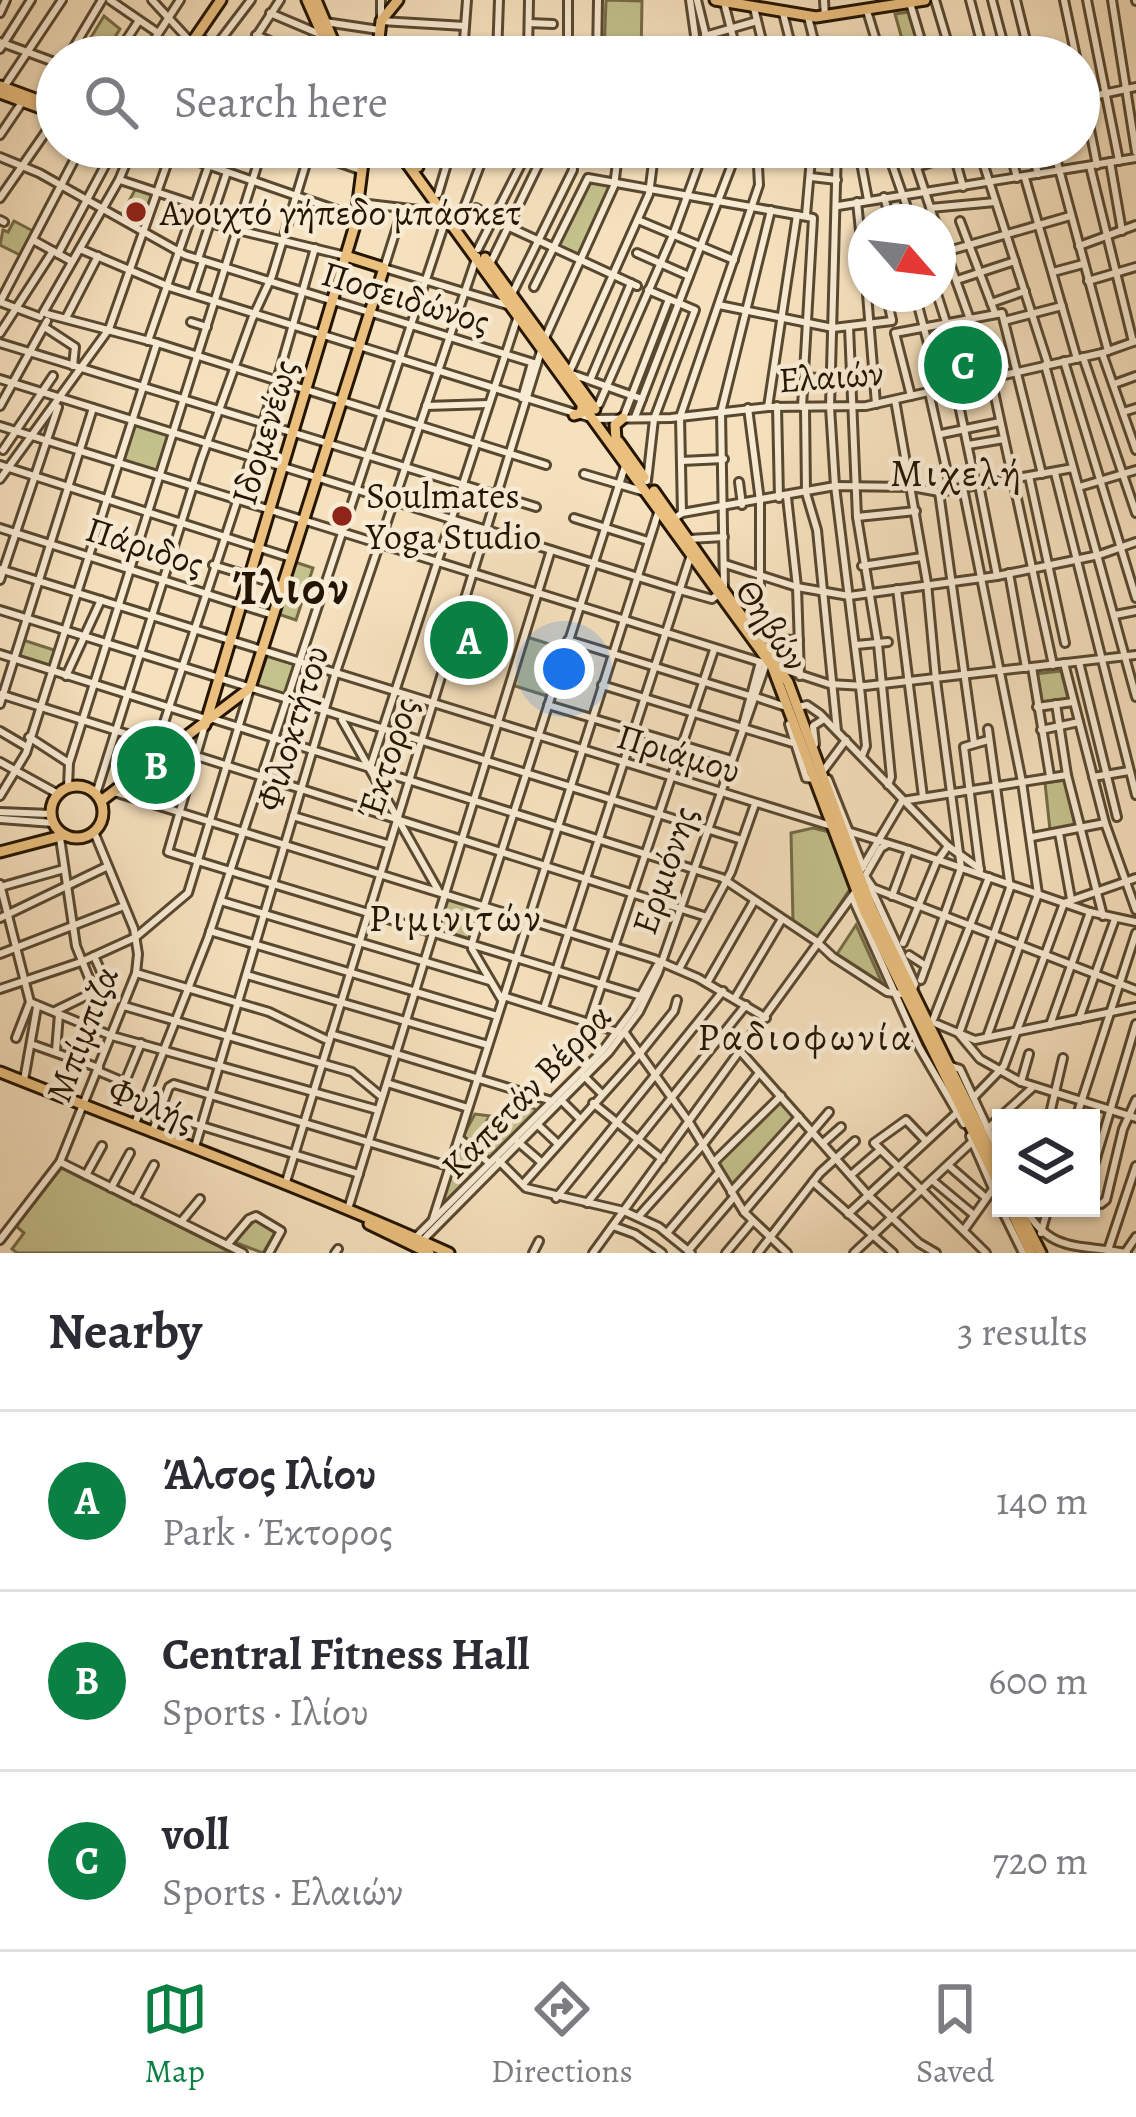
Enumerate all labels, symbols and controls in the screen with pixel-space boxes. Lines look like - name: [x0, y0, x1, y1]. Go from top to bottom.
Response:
- search box: [36, 36, 1100, 168]
- icon: search: [78, 69, 144, 135]
- text: Search here: [174, 71, 388, 133]
- place label: Ανοιχτό γήπεδο μπάσκετ: [159, 188, 521, 237]
- marker: Ανοιχτό γήπεδο μπάσκετ: [123, 199, 149, 225]
- north arrow: [848, 204, 956, 312]
- street label: Ποσειδώνος: [316, 248, 496, 346]
- pin: C: [924, 320, 1002, 410]
- street label: Ελαιών: [777, 348, 885, 404]
- street label: Ιδομενέως: [219, 353, 309, 511]
- district label: Μιχελή: [890, 446, 1024, 499]
- place label: Soulmates Yoga Studio: [365, 471, 541, 561]
- marker: Soulmates Yoga Studio: [329, 503, 355, 529]
- street label: Πάριδος: [80, 504, 210, 588]
- district label: Ίλιον: [233, 555, 351, 621]
- street label: Θηβών: [724, 570, 820, 680]
- pin: A: [430, 595, 508, 685]
- street label: Φιλοκτήτου: [244, 639, 340, 817]
- your location: [534, 639, 594, 699]
- street label: Έκτορος: [345, 691, 429, 825]
- street label: Πριάμου: [611, 711, 747, 795]
- pin: B: [117, 720, 195, 810]
- street label: Ερμιόνης: [619, 799, 709, 941]
- district label: Ριμινιτών: [368, 891, 544, 944]
- street label: Μπίμπιζα: [34, 959, 130, 1109]
- street label: Καπετάν Βέρρα: [430, 993, 622, 1189]
- district label: Ραδιοφωνία: [697, 1010, 915, 1063]
- street label: Φυλής: [101, 1065, 203, 1143]
- map controls: [992, 1109, 1100, 1217]
- button: layers: [992, 1109, 1100, 1217]
- text: Nearby: [48, 1296, 202, 1366]
- text: 3 results: [957, 1305, 1088, 1358]
- text: Άλσος Ιλίου: [162, 1443, 376, 1505]
- text: A: [75, 1474, 99, 1527]
- text: 140 m: [996, 1474, 1088, 1527]
- text: Park · Έκτορος: [162, 1505, 393, 1558]
- text: Central Fitness Hall: [162, 1623, 530, 1685]
- text: B: [75, 1654, 99, 1707]
- text: 600 m: [988, 1654, 1088, 1707]
- text: Sports · Ιλίου: [162, 1685, 369, 1738]
- text: voll: [162, 1803, 229, 1865]
- text: C: [75, 1834, 99, 1887]
- text: 720 m: [992, 1834, 1088, 1887]
- text: Sports · Ελαιών: [162, 1865, 403, 1918]
- tab: Map: [142, 1976, 208, 2093]
- tab: Directions: [491, 1976, 633, 2093]
- tab: Saved: [916, 1976, 994, 2093]

